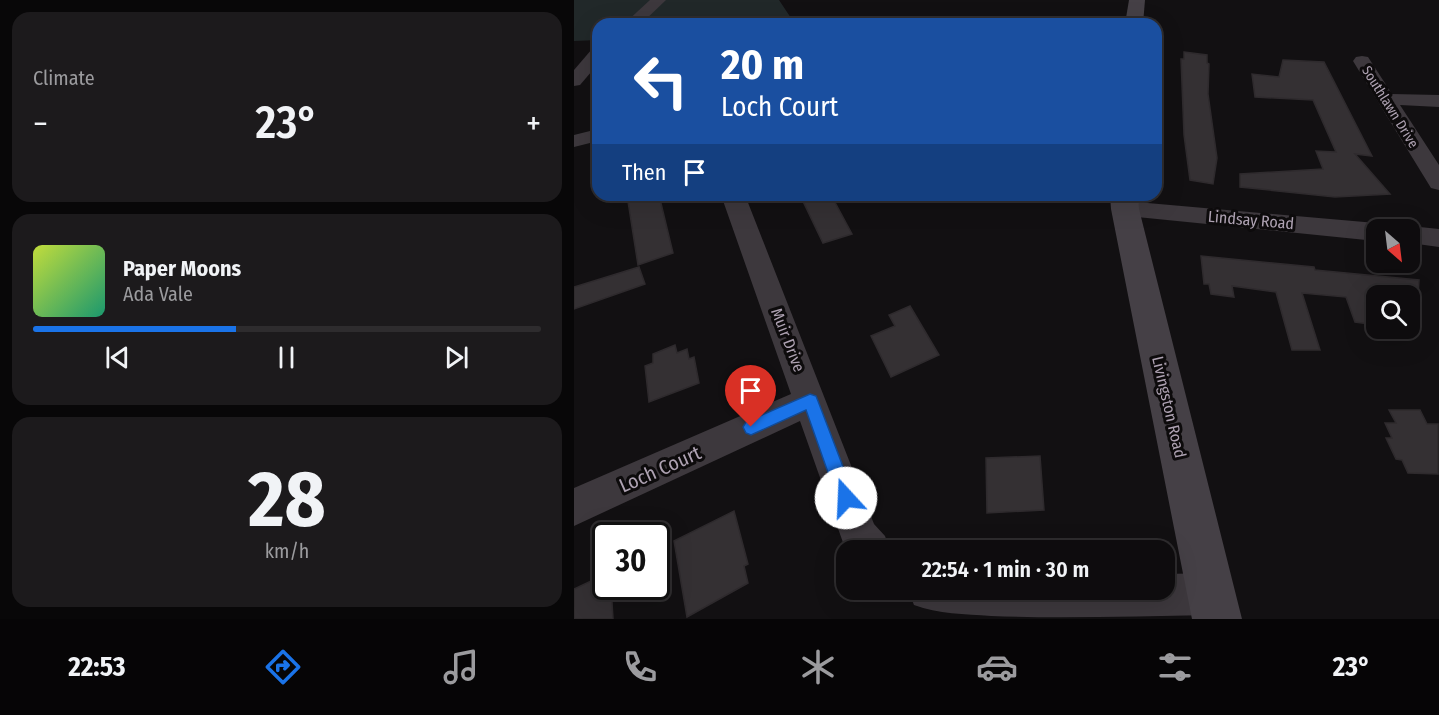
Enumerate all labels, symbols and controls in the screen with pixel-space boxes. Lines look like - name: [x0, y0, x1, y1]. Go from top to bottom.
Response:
- text: 20 m: [721, 40, 804, 90]
- icon: left: [622, 42, 700, 120]
- street label: Southlawn Drive: [1358, 63, 1422, 151]
- text: Climate: [33, 66, 95, 90]
- text: Loch Court: [721, 91, 838, 123]
- text: 23°: [256, 96, 318, 150]
- text: −: [33, 104, 48, 144]
- text: +: [526, 104, 541, 144]
- icon: arrive: [678, 156, 711, 189]
- text: Then: [622, 159, 666, 186]
- street label: Lindsay Road: [1207, 207, 1295, 233]
- north arrow: [1366, 219, 1420, 273]
- map controls: [1366, 219, 1420, 339]
- text: Paper Moons: [123, 255, 241, 282]
- text: Ada Vale: [123, 282, 193, 306]
- button: search: [1366, 285, 1420, 339]
- street label: Muir Drive: [767, 305, 809, 375]
- icon: previous: [101, 341, 134, 374]
- icon: pause: [270, 341, 303, 374]
- icon: next: [440, 341, 473, 374]
- street label: Livingston Road: [1148, 354, 1190, 460]
- pin: [725, 365, 776, 427]
- icon: arrive: [734, 374, 767, 407]
- street label: Loch Court: [615, 440, 705, 498]
- text: 28: [248, 453, 326, 547]
- position arrow: [814, 466, 878, 530]
- speed limit sign: 30: [592, 522, 670, 600]
- text: km/h: [265, 539, 309, 563]
- text: 22:54 · 1 min · 30 m: [922, 556, 1089, 583]
- icon: directions: [262, 646, 304, 688]
- icon: music: [440, 646, 482, 688]
- icon: phone: [619, 646, 661, 688]
- icon: climate: [797, 646, 839, 688]
- icon: car: [976, 646, 1018, 688]
- icon: filters: [1154, 646, 1196, 688]
- text: 22:53: [68, 651, 125, 683]
- text: 23°: [1333, 651, 1371, 683]

